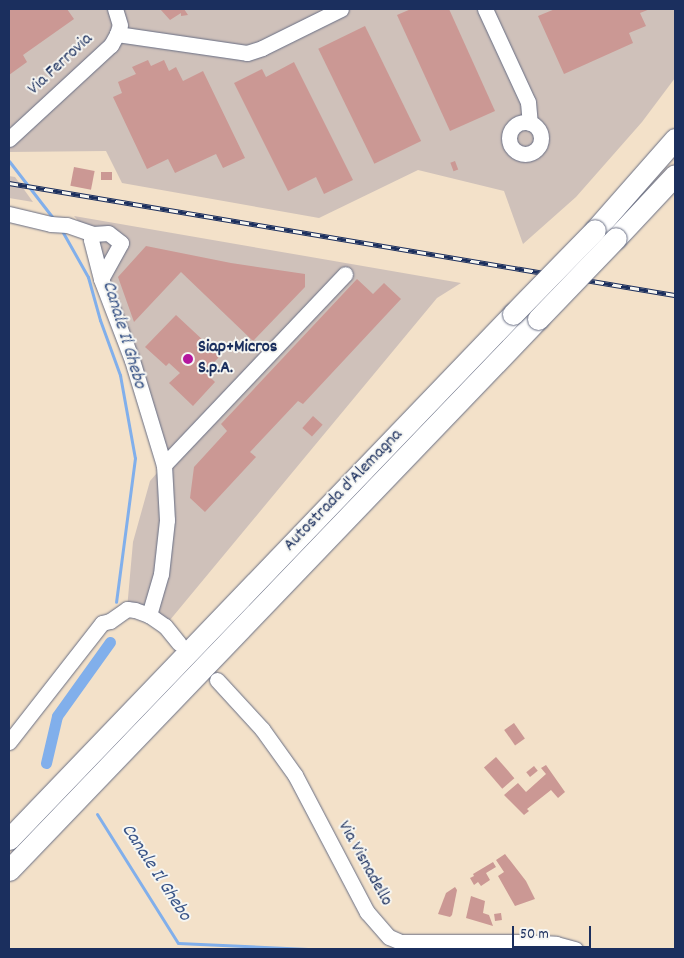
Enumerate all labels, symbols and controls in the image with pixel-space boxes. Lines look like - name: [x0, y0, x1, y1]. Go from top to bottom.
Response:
- street label: Via Ferrovia: [24, 29, 98, 101]
- water label: Canale Il Ghebo: [96, 278, 150, 392]
- place label: Siap+Micros S.p.A.: [198, 338, 277, 380]
- marker: Siap+Micros S.p.A.: [182, 353, 194, 365]
- street label: Autostrada d'Alemagna: [280, 425, 408, 557]
- street label: Via Visnadello: [332, 818, 396, 910]
- water label: Canale Il Ghebo: [115, 820, 195, 926]
- scale bar: [514, 916, 593, 948]
- text: 50 m: [520, 924, 549, 946]

